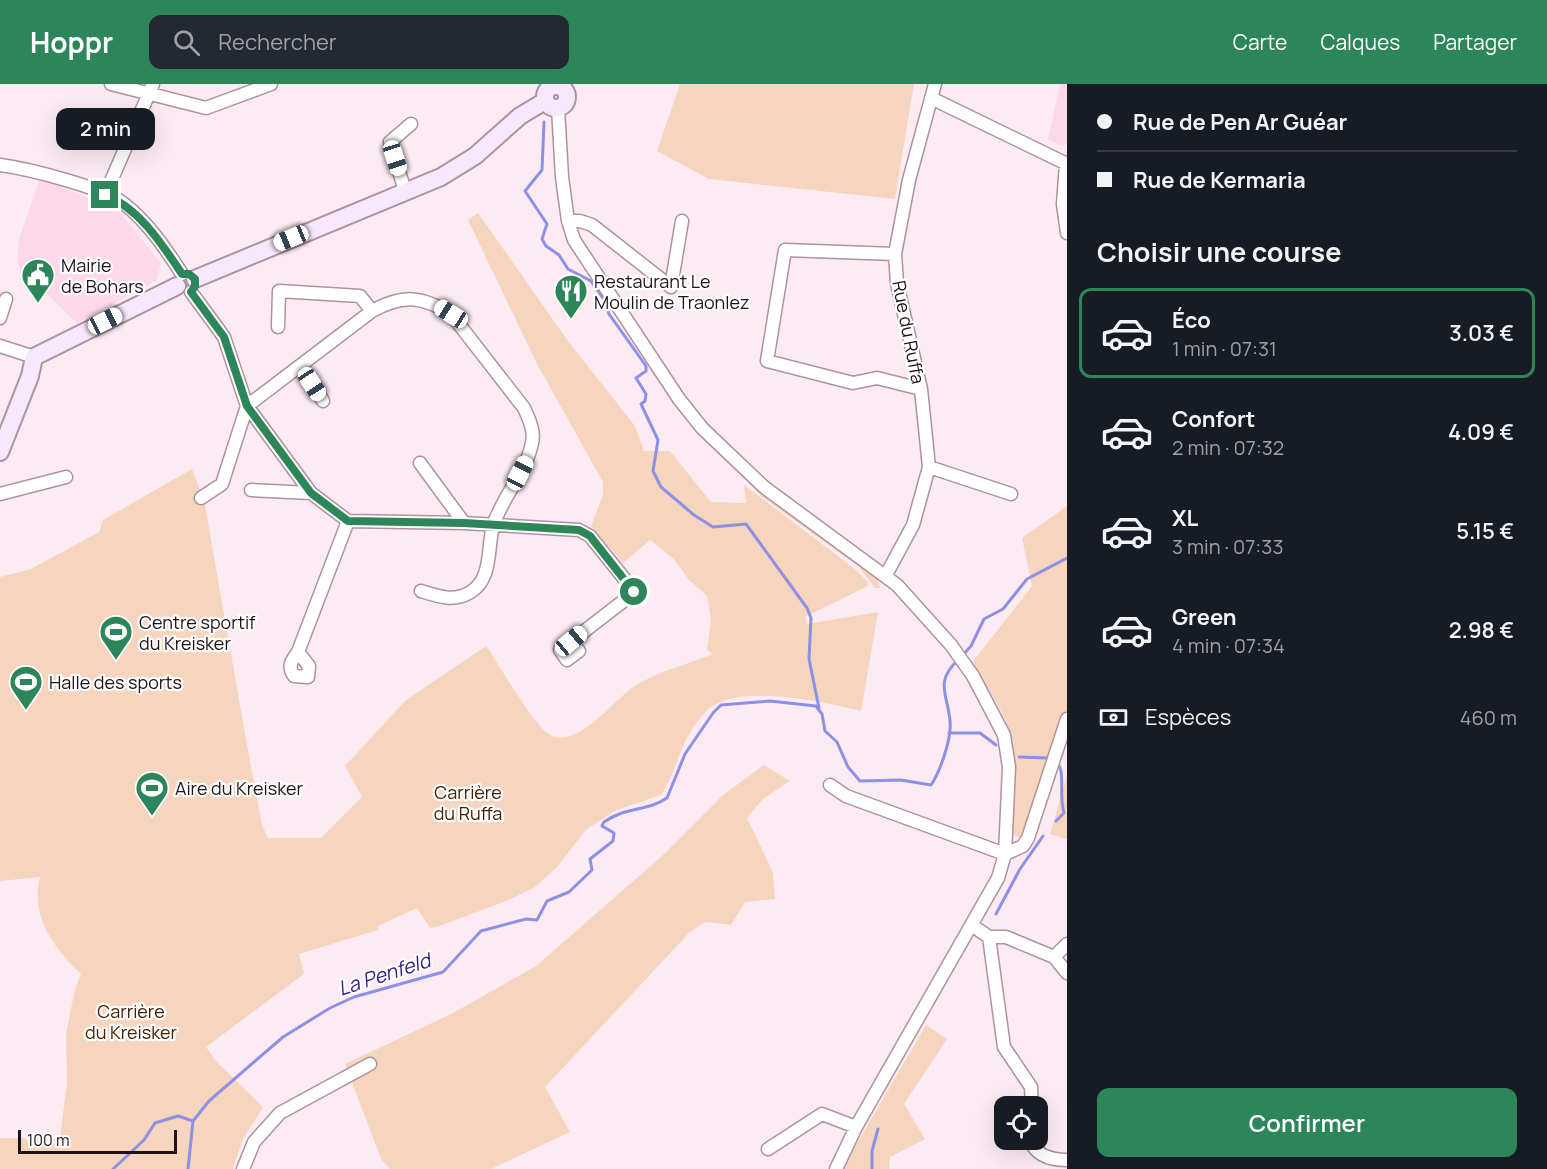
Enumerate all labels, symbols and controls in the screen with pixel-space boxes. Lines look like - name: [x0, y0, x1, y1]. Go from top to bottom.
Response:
- search box: [149, 15, 569, 69]
- text: Hoppr: [30, 23, 113, 61]
- icon: search: [170, 26, 203, 59]
- text: Rechercher: [218, 27, 337, 57]
- text: Carte: [1233, 28, 1287, 56]
- text: Calques: [1320, 28, 1400, 56]
- text: Partager: [1433, 28, 1517, 56]
- text: Rue de Pen Ar Guéar: [1133, 107, 1347, 137]
- callout: 2 min: [56, 108, 154, 150]
- text: 2 min: [80, 115, 131, 142]
- car: [381, 138, 409, 178]
- text: Rue de Kermaria: [1133, 165, 1306, 195]
- route end: [91, 181, 118, 208]
- car: [271, 223, 311, 253]
- text: Choisir une course: [1097, 233, 1341, 270]
- place label: Mairie de Bohars: [61, 253, 144, 298]
- public building icon: Mairie de Bohars: [20, 257, 56, 304]
- place label: Restaurant Le Moulin de Traonlez: [594, 269, 750, 314]
- restaurant icon: Restaurant Le Moulin de Traonlez: [553, 273, 589, 320]
- street label: Rue du Ruffa: [887, 278, 931, 386]
- car: [431, 297, 471, 331]
- car: [85, 305, 125, 337]
- text: Éco: [1172, 305, 1211, 335]
- icon: car: [1100, 306, 1154, 360]
- text: 3.03 €: [1449, 318, 1514, 348]
- text: 1 min · 07:31: [1172, 335, 1277, 362]
- car: [295, 364, 329, 404]
- text: Confort: [1172, 404, 1255, 434]
- icon: car: [1100, 405, 1154, 459]
- text: 4.09 €: [1448, 417, 1514, 447]
- text: 2 min · 07:32: [1172, 434, 1284, 461]
- car: [504, 453, 536, 493]
- text: XL: [1172, 503, 1198, 533]
- icon: car: [1100, 504, 1154, 558]
- text: 5.15 €: [1456, 516, 1514, 546]
- text: 3 min · 07:33: [1172, 533, 1283, 560]
- route start: [620, 578, 647, 605]
- text: Green: [1172, 602, 1237, 632]
- icon: car: [1100, 603, 1154, 657]
- place label: Centre sportif du Kreisker: [139, 610, 256, 655]
- sports icon: Centre sportif du Kreisker: [98, 614, 134, 661]
- text: 2.98 €: [1449, 615, 1514, 645]
- car: [551, 623, 591, 659]
- text: 4 min · 07:34: [1172, 632, 1285, 659]
- sports icon: Halle des sports: [8, 664, 44, 711]
- place label: Halle des sports: [49, 670, 182, 694]
- icon: cash: [1097, 701, 1130, 734]
- text: Espèces: [1145, 702, 1231, 732]
- text: 460 m: [1460, 704, 1517, 731]
- sports icon: Aire du Kreisker: [134, 770, 170, 817]
- place label: Aire du Kreisker: [175, 776, 303, 800]
- park label: Carrière du Ruffa: [434, 780, 502, 825]
- water label: La Penfeld: [334, 945, 437, 1002]
- park label: Carrière du Kreisker: [85, 999, 177, 1044]
- button: Confirmer: [1097, 1088, 1517, 1157]
- map controls: [994, 1096, 1048, 1150]
- button: locate: [994, 1096, 1048, 1150]
- scale bar: [18, 1127, 177, 1154]
- text: 100 m: [27, 1129, 70, 1151]

